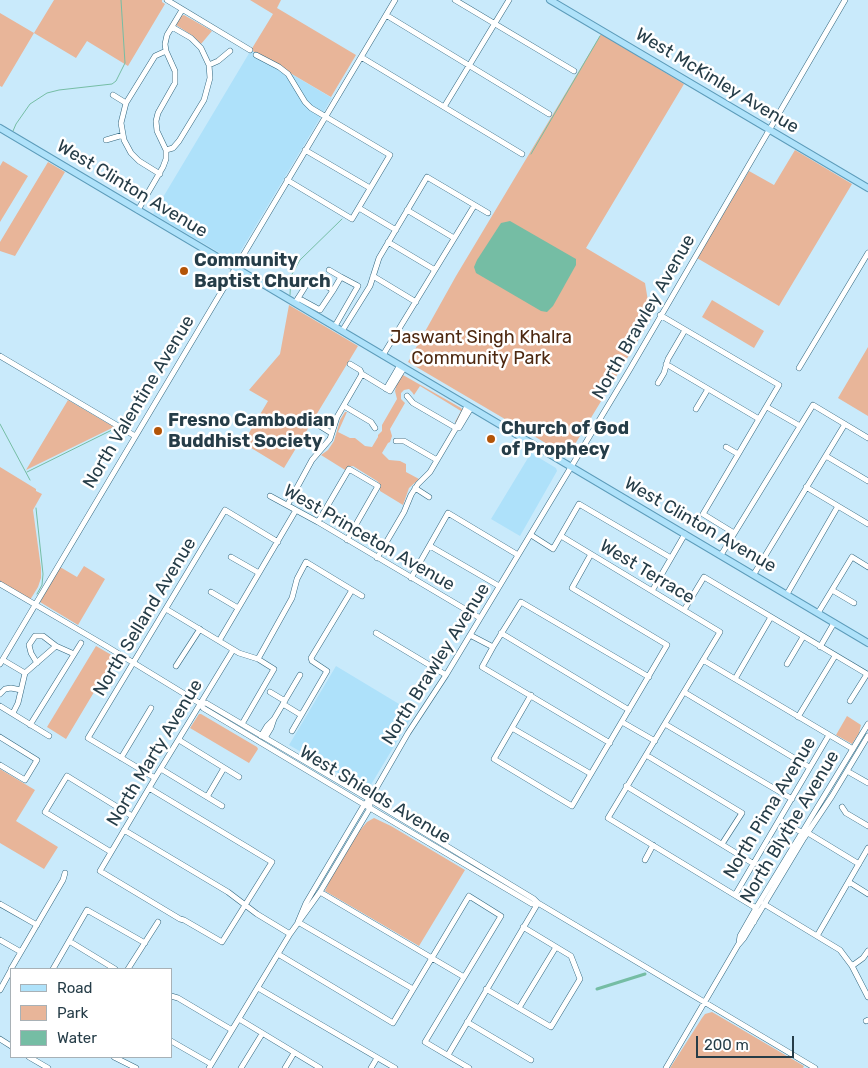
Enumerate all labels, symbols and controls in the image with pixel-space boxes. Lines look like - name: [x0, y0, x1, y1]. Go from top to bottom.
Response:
- street label: West McKinley Avenue: [631, 24, 803, 138]
- street label: West Clinton Avenue: [53, 135, 211, 243]
- street label: North Brawley Avenue: [588, 231, 700, 403]
- place label: Community Baptist Church: [194, 250, 331, 292]
- marker: Community Baptist Church: [178, 265, 190, 277]
- street label: North Valentine Avenue: [79, 312, 199, 492]
- park label: Jaswant Singh Khalra Community Park: [390, 327, 572, 369]
- place label: Fresno Cambodian Buddhist Society: [168, 410, 335, 452]
- place label: Church of God of Prophecy: [501, 418, 629, 460]
- marker: Fresno Cambodian Buddhist Society: [152, 425, 164, 437]
- marker: Church of God of Prophecy: [485, 433, 497, 445]
- street label: West Clinton Avenue: [620, 473, 780, 577]
- street label: West Princeton Avenue: [280, 480, 458, 596]
- street label: North Selland Avenue: [89, 534, 201, 700]
- street label: West Terrace: [596, 535, 698, 609]
- street label: North Brawley Avenue: [377, 579, 495, 749]
- street label: North Marty Avenue: [103, 676, 207, 830]
- street label: North Pima Avenue: [719, 733, 821, 883]
- street label: West Shields Avenue: [295, 741, 455, 849]
- street label: North Blythe Avenue: [736, 747, 844, 907]
- legend: [10, 968, 172, 1058]
- text: Road: [57, 979, 93, 997]
- text: Park: [57, 1004, 88, 1022]
- scale bar: [698, 1026, 796, 1058]
- text: Water: [57, 1029, 97, 1047]
- text: 200 m: [704, 1036, 749, 1054]

